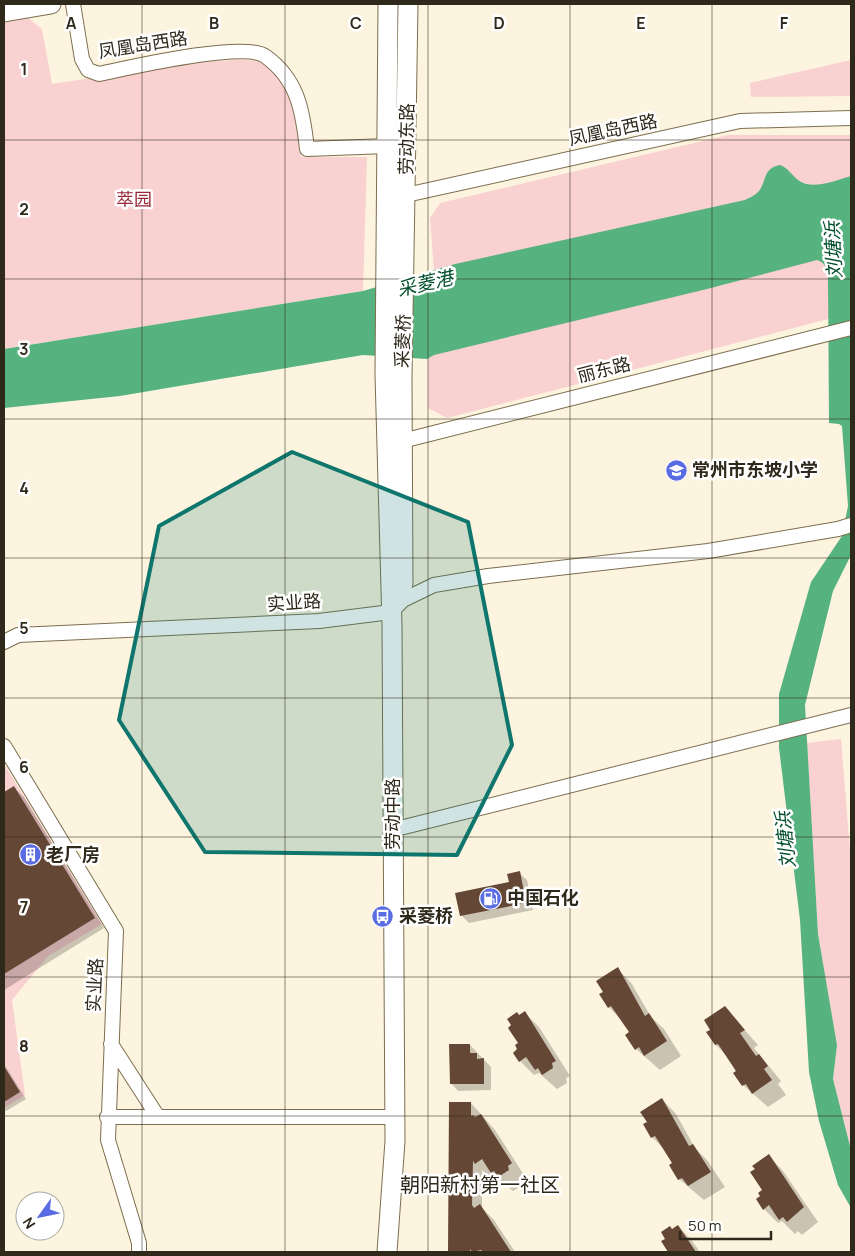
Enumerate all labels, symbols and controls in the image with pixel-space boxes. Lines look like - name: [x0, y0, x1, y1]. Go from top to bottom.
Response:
- text: A: [66, 12, 77, 34]
- text: B: [209, 12, 219, 34]
- text: C: [350, 12, 362, 34]
- text: D: [493, 12, 505, 34]
- text: E: [636, 12, 646, 34]
- text: F: [780, 12, 789, 34]
- street label: 凤凰岛西路: [97, 25, 189, 63]
- text: 1: [20, 58, 28, 80]
- street label: 劳动东路: [393, 103, 419, 175]
- street label: 凤凰岛西路: [566, 108, 659, 150]
- park label: 萃园: [116, 187, 152, 211]
- text: 2: [19, 198, 29, 220]
- water label: 刘塘浜: [818, 219, 847, 279]
- water label: 采菱港: [394, 263, 459, 302]
- street label: 采菱桥: [389, 314, 415, 368]
- text: 3: [19, 338, 29, 360]
- street label: 丽东路: [575, 351, 633, 387]
- place label: 常州市东坡小学: [692, 457, 818, 481]
- school or university icon: 常州市东坡小学: [664, 458, 688, 482]
- text: 4: [19, 477, 29, 499]
- street label: 实业路: [266, 588, 322, 616]
- text: 5: [19, 617, 29, 639]
- text: 6: [19, 756, 29, 778]
- street label: 劳动中路: [380, 778, 404, 850]
- water label: 刘塘浜: [769, 808, 801, 870]
- place label: 老厂房: [46, 842, 100, 866]
- building icon: 老厂房: [18, 843, 42, 867]
- place label: 中国石化: [507, 885, 579, 909]
- fuel station icon: 中国石化: [479, 886, 503, 910]
- text: 7: [20, 896, 28, 918]
- place label: 采菱桥: [399, 903, 453, 927]
- bus stop icon: 采菱桥: [371, 904, 395, 928]
- street label: 实业路: [81, 957, 107, 1013]
- text: 8: [19, 1035, 29, 1057]
- district label: 朝阳新村第一社区: [400, 1171, 560, 1198]
- north arrow: [15, 1191, 65, 1241]
- scale bar: [680, 1208, 771, 1240]
- text: N: [18, 1214, 39, 1233]
- text: 50 m: [688, 1215, 722, 1236]

